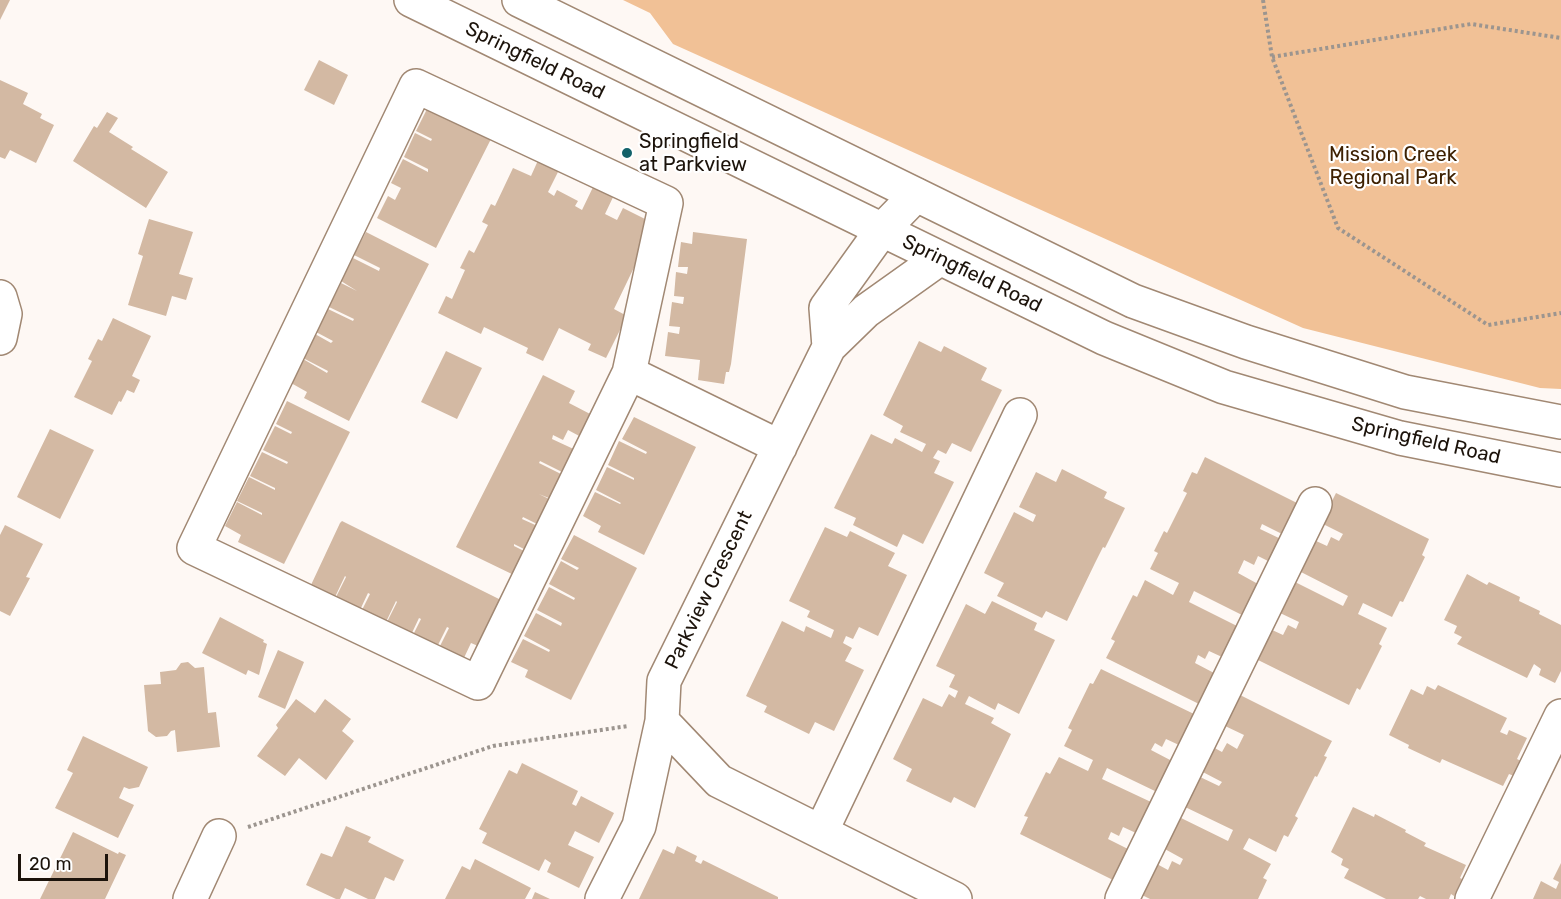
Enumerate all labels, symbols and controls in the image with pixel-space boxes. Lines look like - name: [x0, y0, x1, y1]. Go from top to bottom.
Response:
- street label: Springfield Road: [461, 17, 609, 105]
- place label: Springfield at Parkview: [639, 130, 747, 177]
- park label: Mission Creek Regional Park: [1329, 143, 1457, 190]
- marker: Springfield at Parkview: [620, 146, 634, 160]
- street label: Springfield Road: [898, 230, 1046, 318]
- street label: Springfield Road: [1349, 412, 1503, 470]
- street label: Parkview Crescent: [660, 507, 758, 673]
- scale bar: [21, 842, 111, 880]
- text: 20 m: [29, 853, 71, 875]

